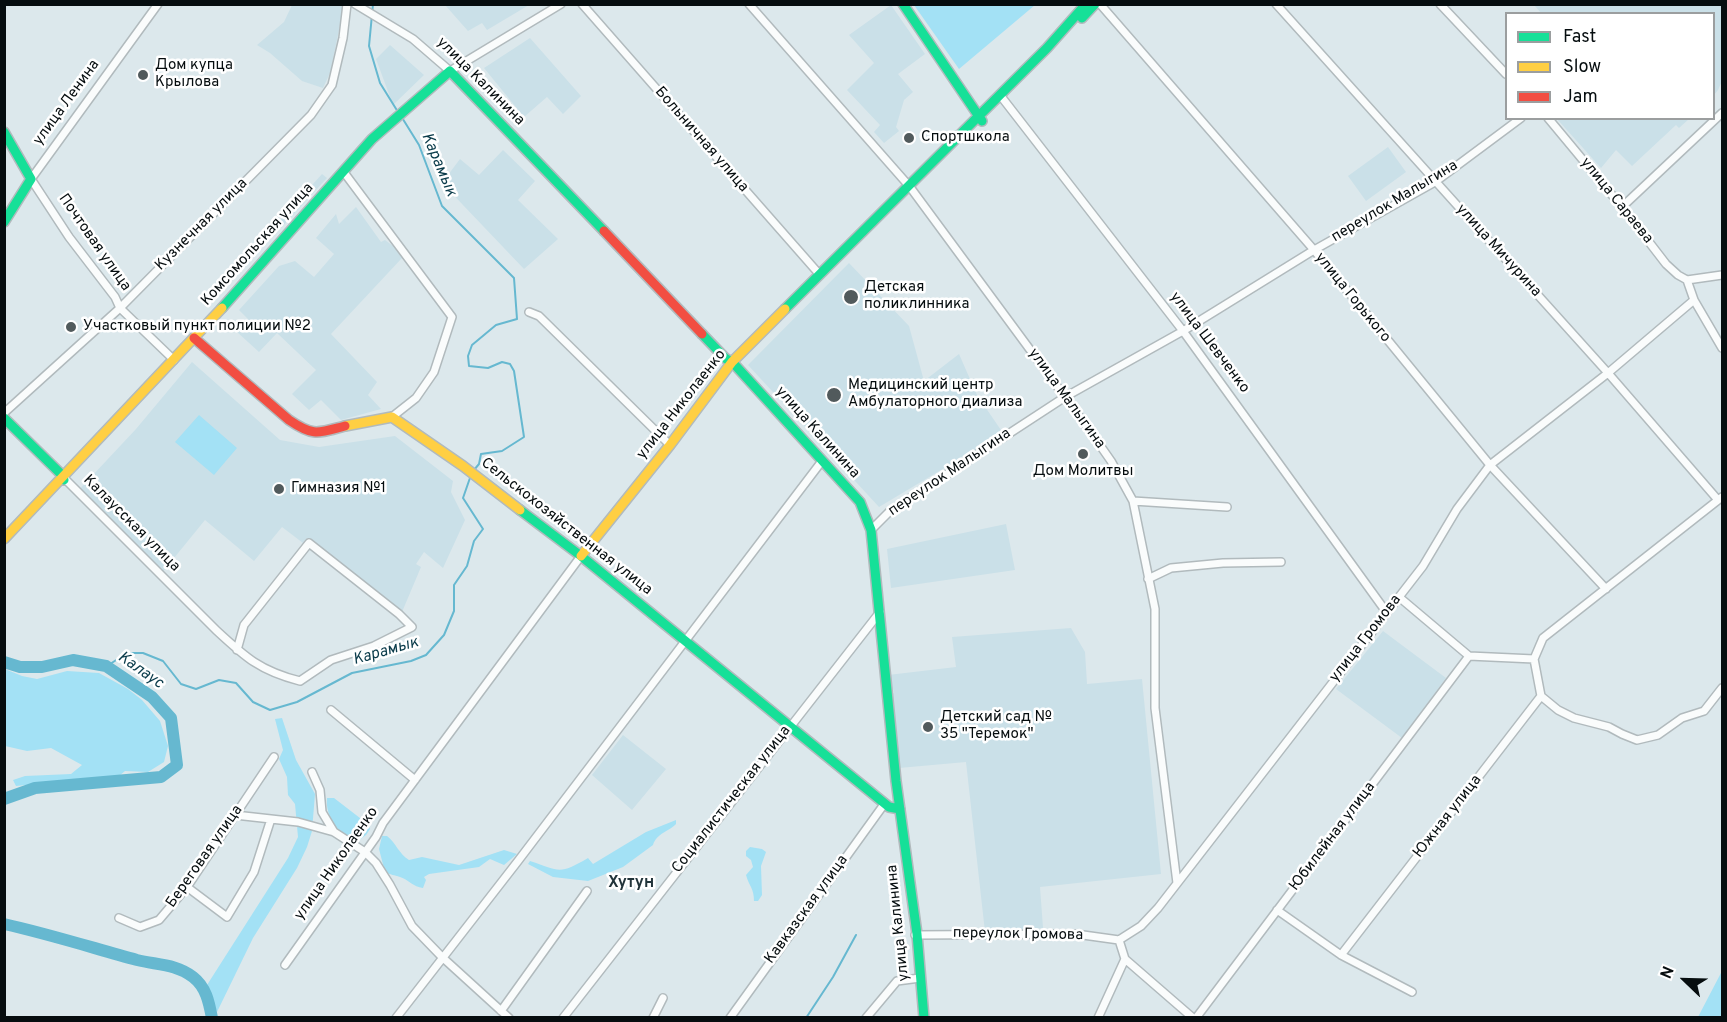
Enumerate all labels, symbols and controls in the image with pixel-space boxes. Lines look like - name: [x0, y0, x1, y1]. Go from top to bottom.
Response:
- legend: [1505, 12, 1715, 120]
- text: Fast: [1563, 26, 1596, 49]
- street label: улица Калинина: [432, 34, 528, 130]
- text: Slow: [1563, 56, 1601, 79]
- street label: улица Ленина: [30, 57, 104, 149]
- place label: Дом купца Крылова: [155, 57, 233, 92]
- marker: Дом купца Крылова: [136, 68, 150, 82]
- street label: Больничная улица: [650, 84, 752, 196]
- text: Jam: [1563, 86, 1598, 109]
- place label: Спортшкола: [921, 129, 1010, 147]
- water label: Карамык: [416, 130, 460, 200]
- marker: Спортшкола: [902, 131, 916, 145]
- street label: улица Сараева: [1576, 154, 1656, 248]
- street label: переулок Малыгина: [1329, 157, 1461, 247]
- street label: Кузнечная улица: [152, 175, 252, 275]
- street label: Комсомольская улица: [198, 180, 318, 310]
- street label: Почтовая улица: [54, 191, 134, 295]
- street label: улица Мичурина: [1452, 201, 1544, 301]
- street label: улица Горького: [1310, 249, 1394, 347]
- place label: Детская поликлинника: [864, 279, 969, 314]
- marker: Детская поликлинника: [842, 288, 860, 306]
- street label: улица Шевченко: [1165, 289, 1253, 397]
- place label: Участковый пункт полиции №2: [83, 318, 311, 336]
- marker: Участковый пункт полиции №2: [64, 320, 78, 334]
- street label: улица Малыгина: [1024, 345, 1108, 453]
- street label: улица Николаенко: [634, 347, 730, 463]
- place label: Медицинский центр Амбулаторного диализа: [848, 377, 1022, 412]
- street label: улица Калинина: [771, 383, 863, 483]
- marker: Медицинский центр Амбулаторного диализа: [825, 386, 843, 404]
- street label: переулок Малыгина: [885, 425, 1015, 521]
- marker: Дом Молитвы: [1076, 447, 1090, 461]
- street label: Сельскохозяйственная улица: [477, 454, 655, 600]
- place label: Дом Молитвы: [1033, 463, 1133, 481]
- street label: Калаусская улица: [79, 472, 183, 576]
- place label: Гимназия №1: [291, 480, 386, 498]
- marker: Гимназия №1: [272, 482, 286, 496]
- street label: улица Громова: [1326, 592, 1406, 686]
- water label: Карамык: [351, 633, 421, 671]
- water label: Калаус: [113, 648, 167, 694]
- place label: Детский сад № 35 "Теремок": [940, 709, 1052, 744]
- marker: Детский сад № 35 "Теремок": [921, 720, 935, 734]
- street label: Социалистическая улица: [669, 723, 795, 877]
- street label: Южная улица: [1410, 772, 1486, 862]
- street label: Юбилейная улица: [1286, 779, 1380, 895]
- street label: Береговая улица: [163, 802, 247, 912]
- street label: улица Николаенко: [291, 804, 383, 924]
- street label: Кавказская улица: [762, 852, 852, 968]
- street label: улица Калинина: [884, 864, 914, 982]
- district label: Хутун: [608, 874, 654, 894]
- street label: переулок Громова: [953, 925, 1083, 945]
- north arrow: [1655, 950, 1715, 1010]
- text: N: [1657, 964, 1680, 982]

